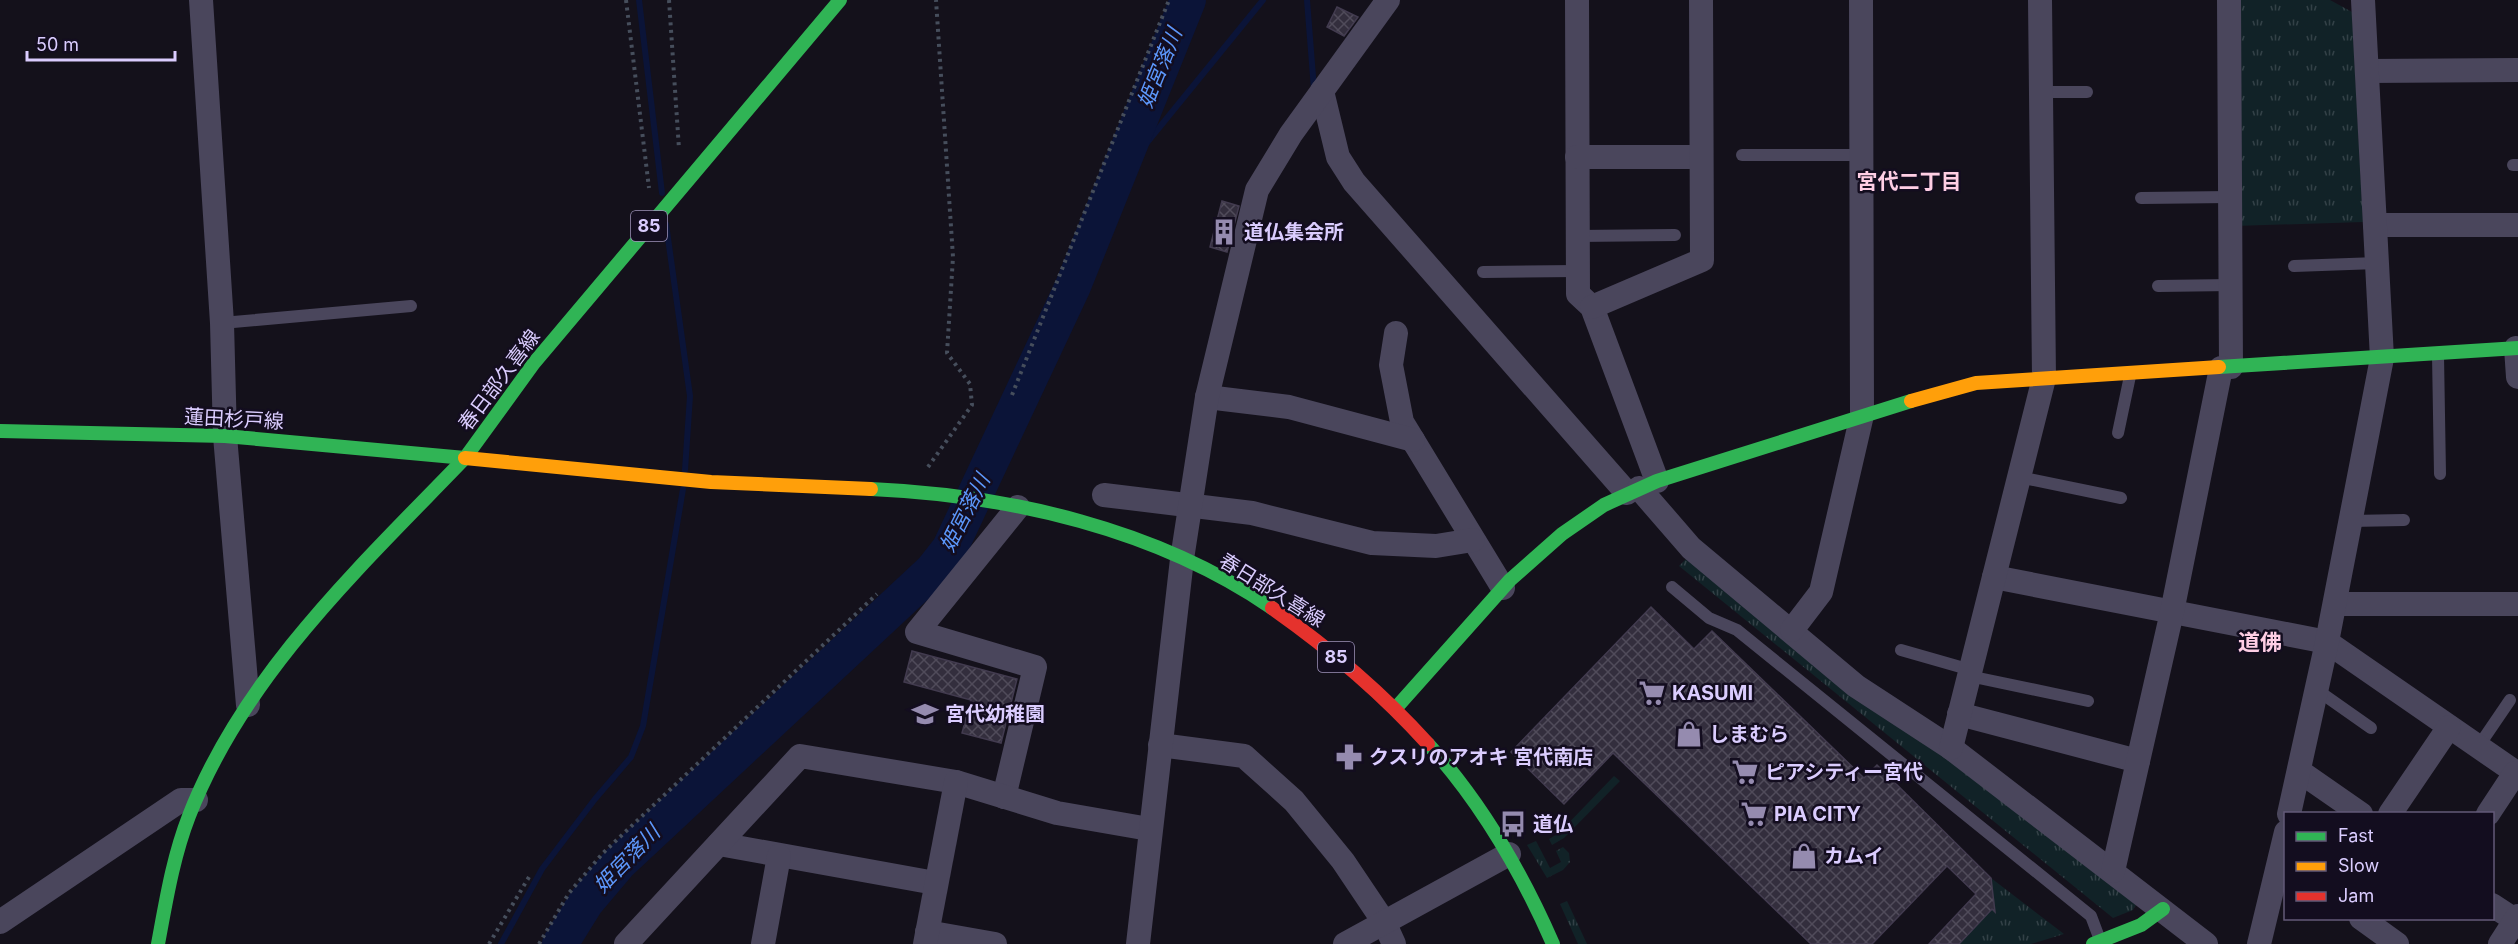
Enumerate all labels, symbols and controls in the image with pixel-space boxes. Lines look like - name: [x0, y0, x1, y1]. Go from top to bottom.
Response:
- water label: 姫宮落川: [1132, 22, 1188, 111]
- scale bar: [27, 24, 176, 62]
- text: 50 m: [36, 34, 79, 55]
- district label: 宮代二丁目: [1857, 169, 1962, 194]
- road number: 85: [631, 211, 667, 241]
- building icon: 道仏集会所: [1209, 217, 1239, 247]
- place label: 道仏集会所: [1244, 220, 1344, 244]
- street label: 春日部久喜線: [453, 325, 545, 435]
- street label: 蓮田杉戸線: [183, 404, 285, 434]
- water label: 姫宮落川: [934, 468, 996, 556]
- street label: 春日部久喜線: [1215, 548, 1329, 632]
- district label: 道佛: [2238, 629, 2282, 655]
- road number: 85: [1318, 642, 1354, 672]
- supermarket icon: KASUMI: [1637, 678, 1667, 708]
- place label: KASUMI: [1672, 681, 1753, 705]
- school or university icon: 宮代幼稚園: [910, 699, 940, 729]
- place label: 宮代幼稚園: [945, 702, 1045, 726]
- shop icon: しまむら: [1674, 719, 1704, 749]
- place label: しまむら: [1709, 722, 1789, 746]
- pharmacy icon: クスリのアオキ 宮代南店: [1334, 742, 1364, 772]
- place label: クスリのアオキ 宮代南店: [1369, 745, 1593, 769]
- supermarket icon: ピアシティー宮代: [1730, 757, 1760, 787]
- place label: ピアシティー宮代: [1765, 760, 1923, 784]
- supermarket icon: PIA CITY: [1739, 799, 1769, 829]
- place label: PIA CITY: [1774, 802, 1861, 826]
- bus stop icon: 道仏: [1498, 809, 1528, 839]
- place label: 道仏: [1533, 812, 1573, 836]
- legend: [2284, 812, 2494, 920]
- water label: 姫宮落川: [588, 818, 666, 898]
- text: Fast: [2338, 825, 2374, 846]
- shop icon: カムイ: [1789, 841, 1819, 871]
- place label: カムイ: [1824, 844, 1884, 868]
- text: Slow: [2338, 855, 2379, 876]
- text: Jam: [2338, 885, 2374, 906]

